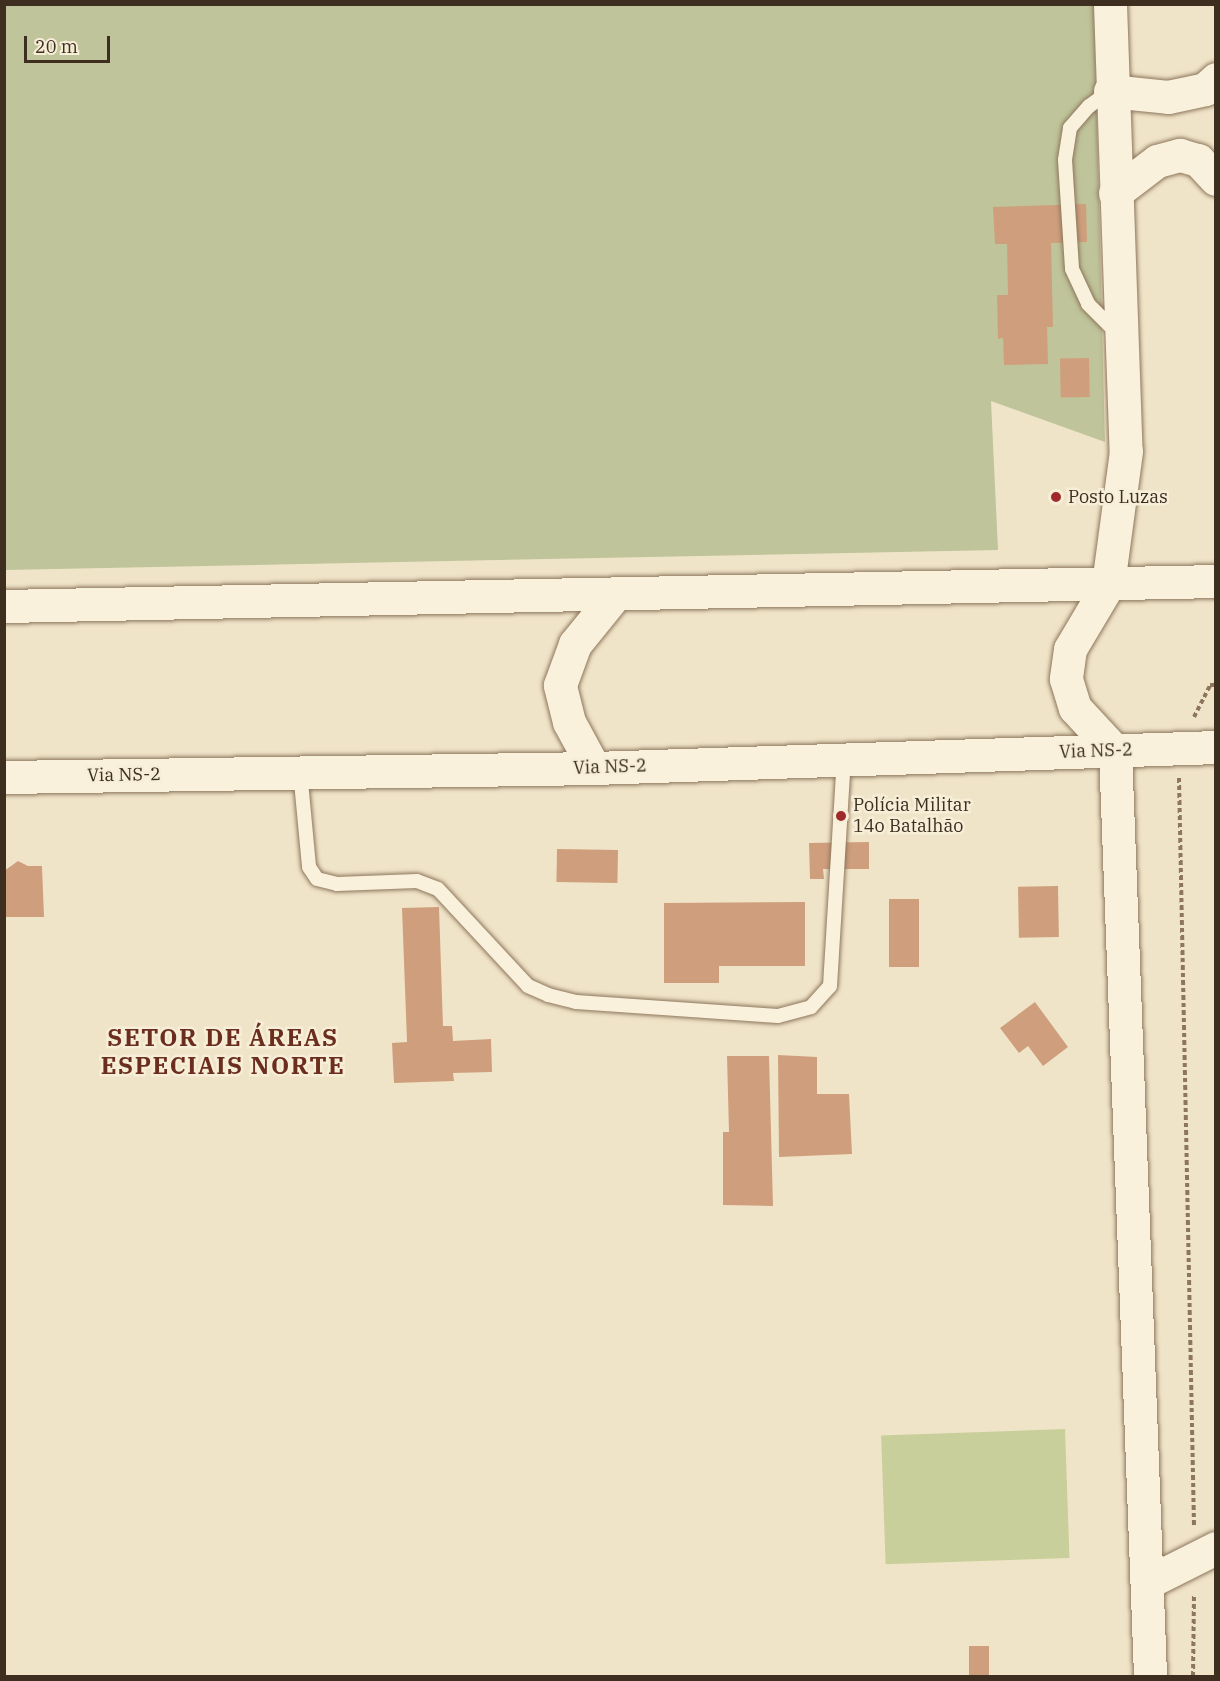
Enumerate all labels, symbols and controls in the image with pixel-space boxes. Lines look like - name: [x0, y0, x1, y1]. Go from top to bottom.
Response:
- scale bar: [27, 24, 112, 62]
- text: 20 m: [35, 35, 78, 58]
- place label: Posto Luzas: [1068, 486, 1168, 508]
- marker: Posto Luzas: [1049, 490, 1063, 504]
- street label: Via NS-2: [1059, 739, 1133, 763]
- street label: Via NS-2: [573, 755, 647, 779]
- street label: Via NS-2: [87, 764, 161, 786]
- place label: Polícia Militar 14o Batalhão: [853, 795, 971, 838]
- marker: Polícia Militar 14o Batalhão: [834, 809, 848, 823]
- district label: SETOR DE ÁREAS ESPECIAIS NORTE: [101, 1024, 345, 1080]

